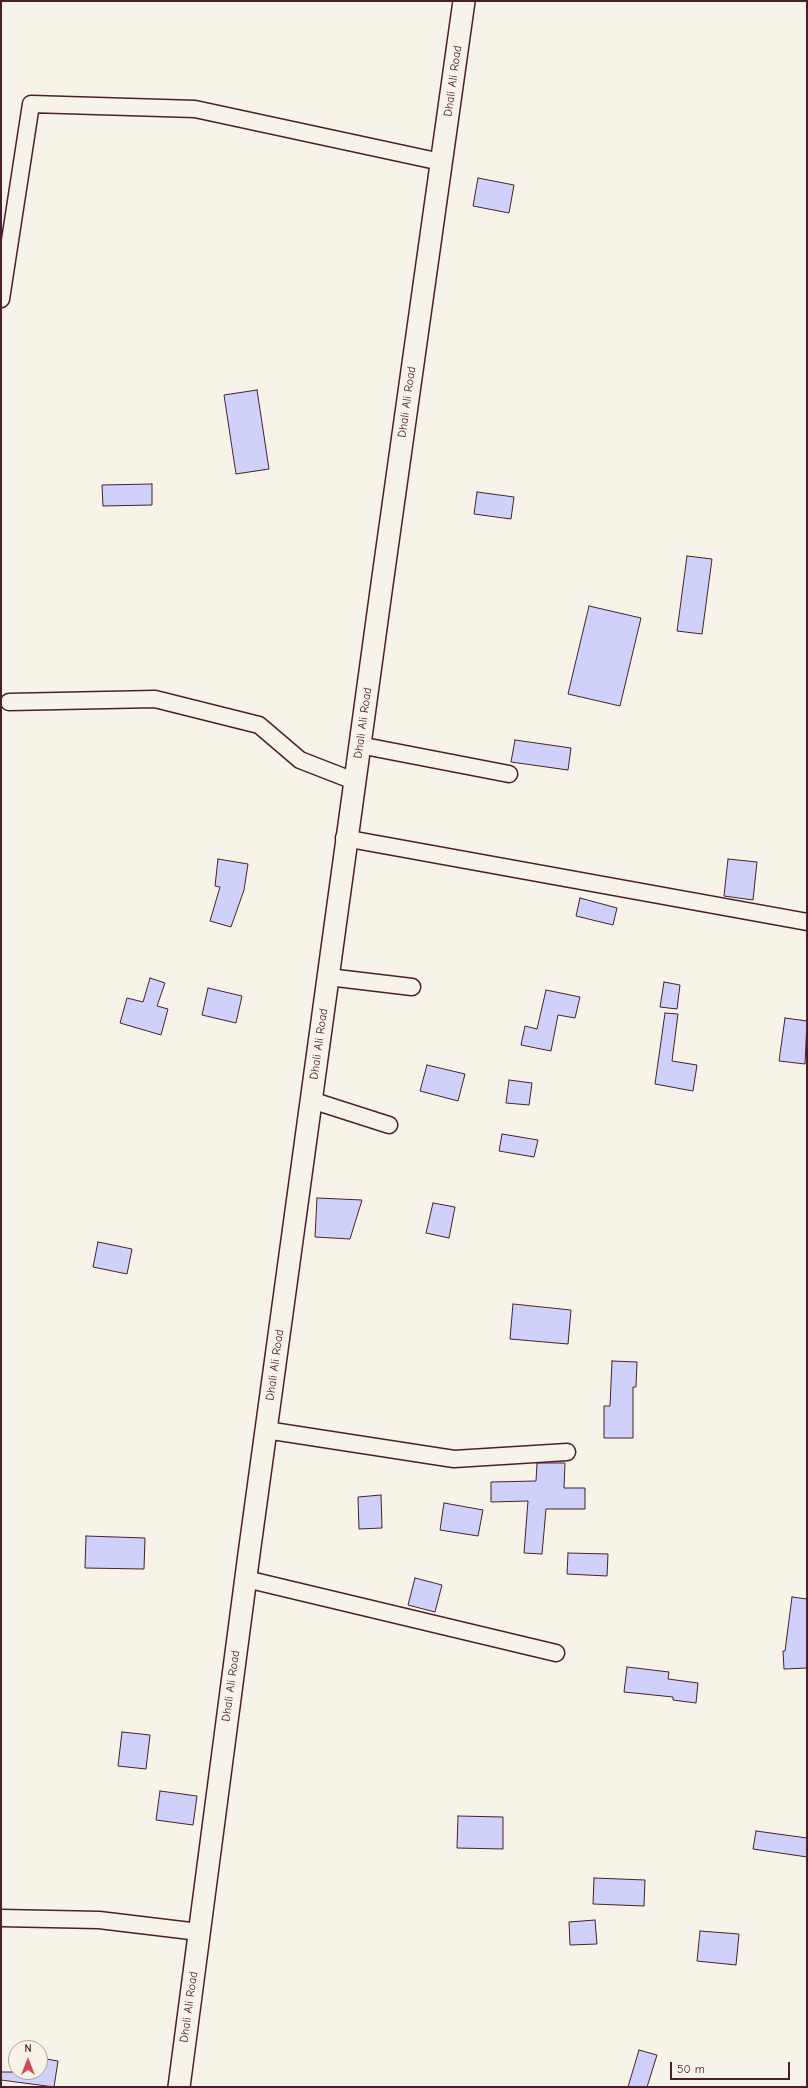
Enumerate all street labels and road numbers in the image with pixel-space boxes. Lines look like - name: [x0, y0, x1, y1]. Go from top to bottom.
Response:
- street label: Dhali Ali Road: [441, 44, 465, 118]
- street label: Dhali Ali Road: [395, 365, 419, 439]
- street label: Dhali Ali Road: [351, 686, 375, 760]
- street label: Dhali Ali Road: [307, 1007, 331, 1081]
- street label: Dhali Ali Road: [263, 1328, 287, 1402]
- street label: Dhali Ali Road: [219, 1649, 243, 1723]
- street label: Dhali Ali Road: [177, 1970, 201, 2044]

